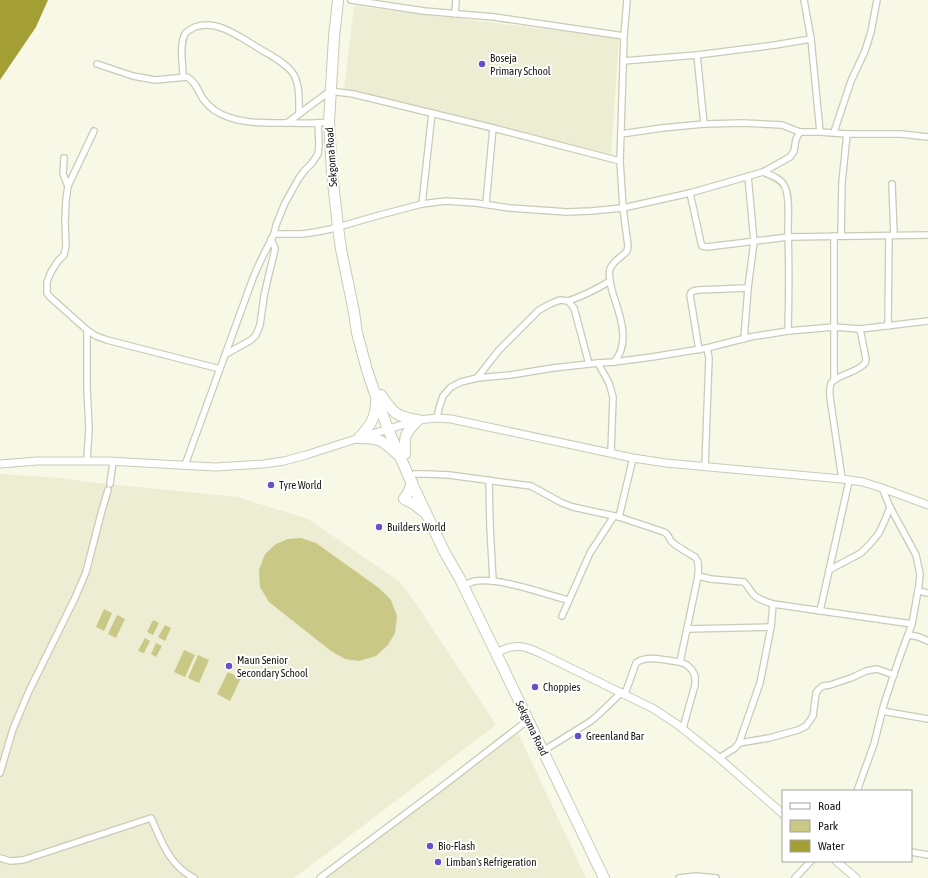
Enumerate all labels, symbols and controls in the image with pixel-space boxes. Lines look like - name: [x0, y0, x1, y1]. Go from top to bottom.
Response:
- place label: Boseja Primary School: [490, 52, 551, 77]
- marker: Boseja Primary School: [477, 59, 487, 69]
- street label: Sekgoma Road: [323, 127, 339, 187]
- place label: Tyre World: [279, 479, 322, 491]
- marker: Tyre World: [266, 480, 276, 490]
- place label: Builders World: [387, 521, 446, 533]
- marker: Builders World: [374, 522, 384, 532]
- place label: Maun Senior Secondary School: [237, 654, 308, 679]
- marker: Maun Senior Secondary School: [224, 661, 234, 671]
- place label: Choppies: [543, 681, 580, 693]
- marker: Choppies: [530, 682, 540, 692]
- street label: Sekgoma Road: [514, 699, 550, 757]
- place label: Greenland Bar: [586, 730, 645, 742]
- marker: Greenland Bar: [573, 731, 583, 741]
- legend: [782, 790, 912, 862]
- text: Road: [818, 799, 841, 813]
- text: Park: [818, 819, 839, 833]
- text: Water: [818, 839, 845, 853]
- place label: Bio-Flash: [438, 840, 475, 852]
- marker: Bio-Flash: [425, 841, 435, 851]
- place label: Limban's Refrigeration: [446, 856, 537, 868]
- marker: Limban's Refrigeration: [433, 857, 443, 867]

